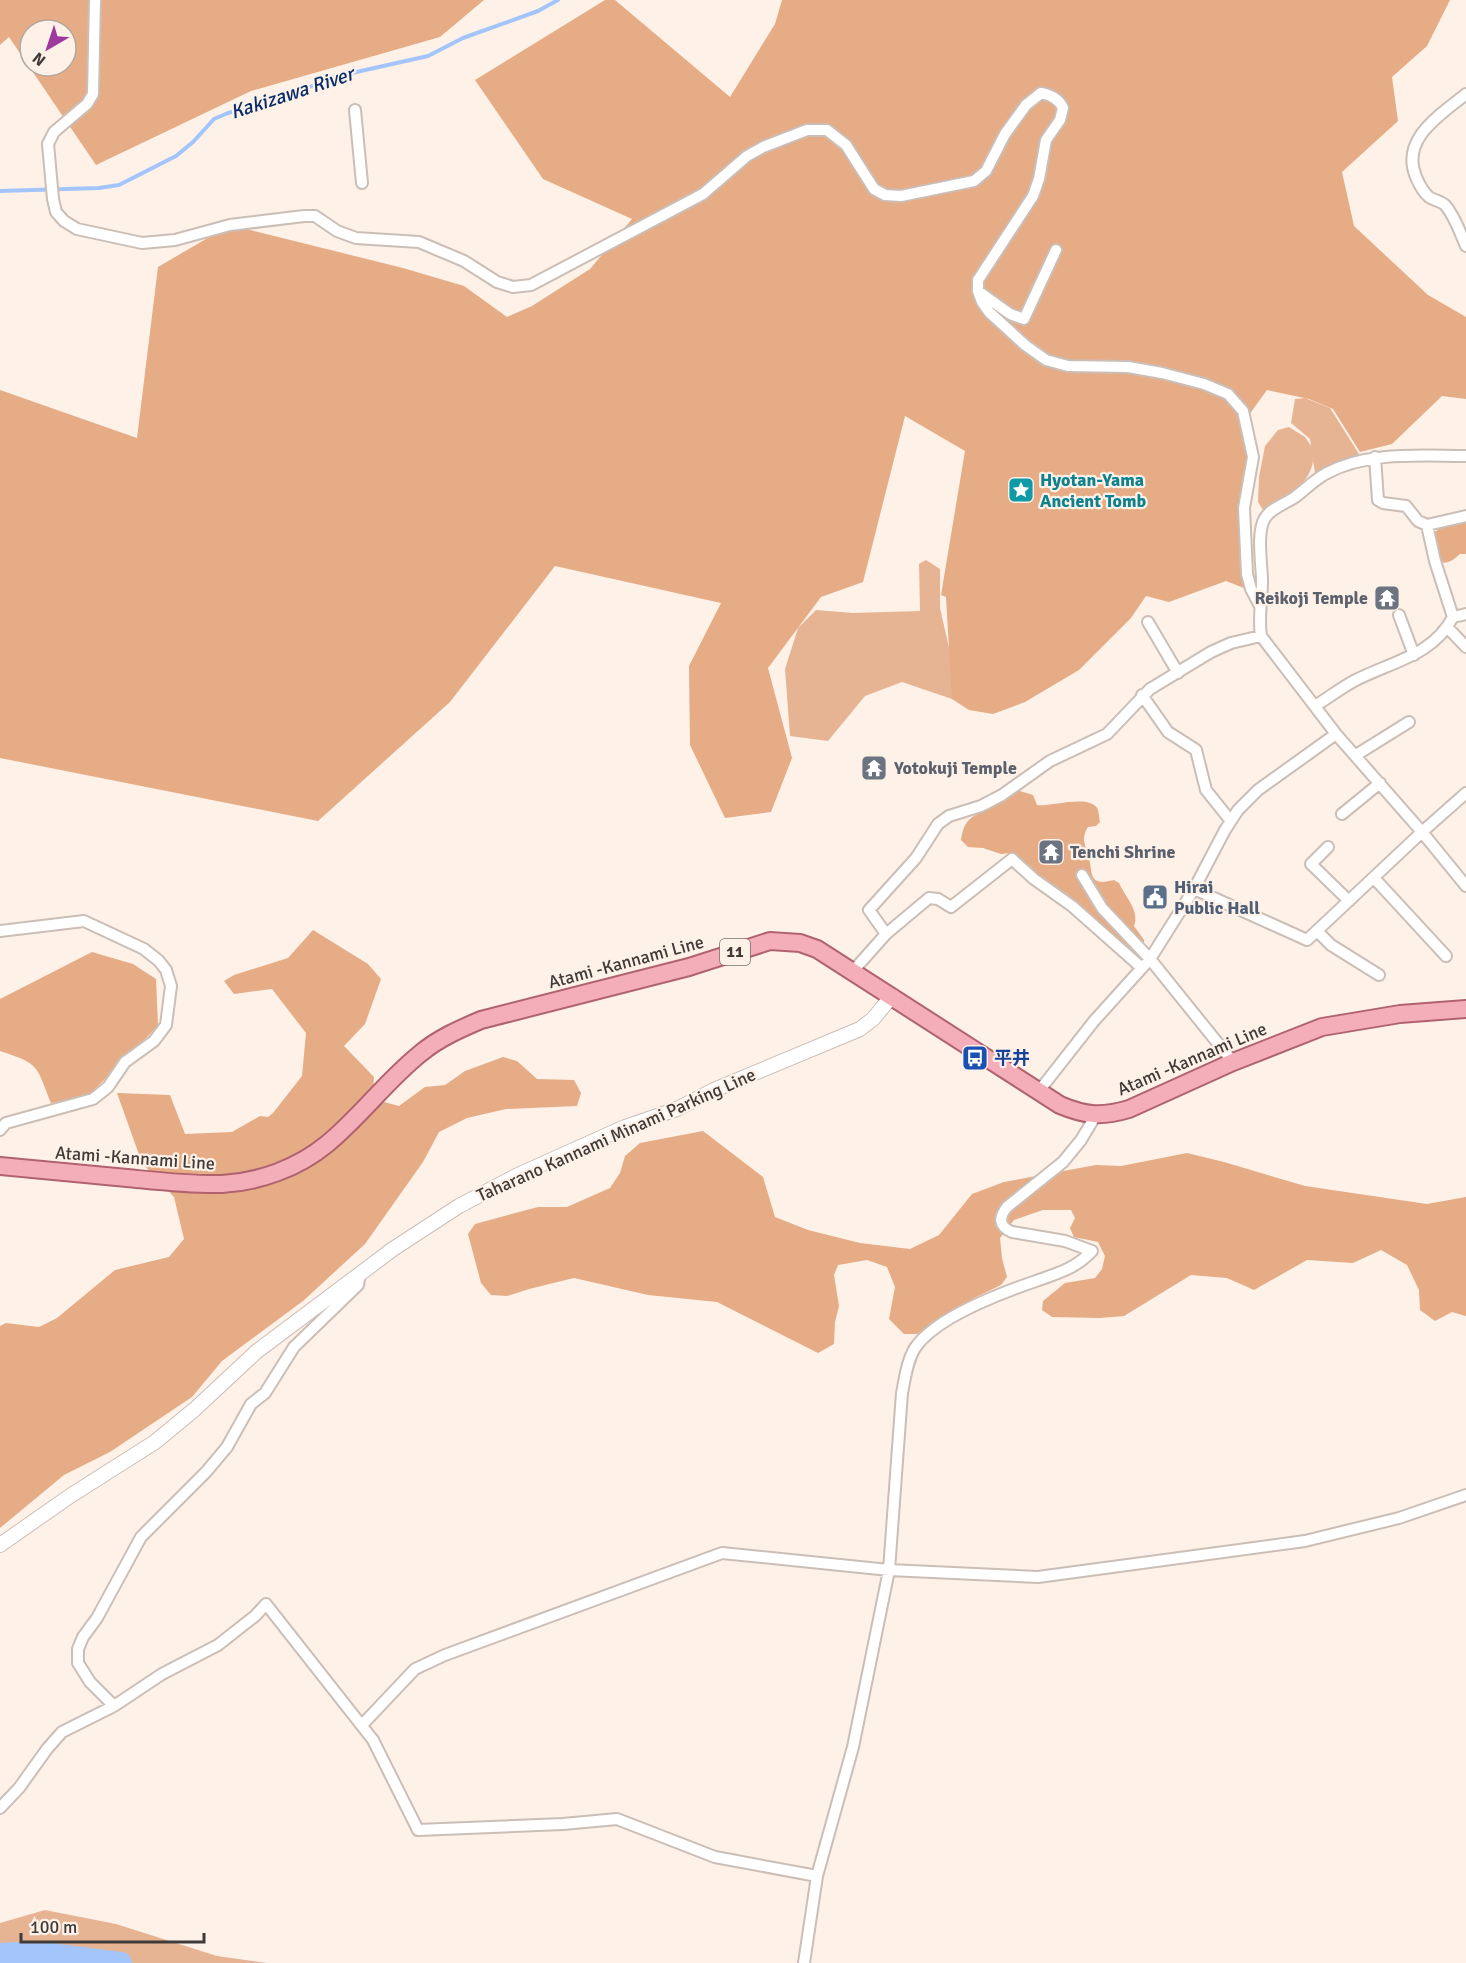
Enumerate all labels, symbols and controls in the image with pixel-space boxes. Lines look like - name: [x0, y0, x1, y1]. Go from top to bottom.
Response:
- north arrow: [18, 18, 78, 78]
- text: N: [29, 48, 50, 70]
- water label: Kakizawa River: [227, 60, 359, 125]
- place label: Hyotan-Yama Ancient Tomb: [1040, 469, 1146, 512]
- place icon: Hyotan-Yama Ancient Tomb: [1006, 475, 1036, 505]
- temple icon: Reikoji Temple: [1372, 583, 1402, 613]
- place label: Reikoji Temple: [1254, 587, 1368, 609]
- temple icon: Yotokuji Temple: [859, 753, 889, 783]
- place label: Yotokuji Temple: [893, 757, 1017, 779]
- temple icon: Tenchi Shrine: [1036, 837, 1066, 867]
- place label: Tenchi Shrine: [1070, 841, 1176, 863]
- place label: Hirai Public Hall: [1174, 876, 1260, 919]
- public building icon: Hirai Public Hall: [1140, 882, 1170, 912]
- street label: Atami -Kannami Line: [546, 931, 706, 993]
- road number: 11: [720, 939, 750, 965]
- street label: Atami -Kannami Line: [1114, 1018, 1270, 1100]
- bus stop icon: 平井: [960, 1043, 990, 1073]
- place label: 平井: [994, 1047, 1030, 1069]
- street label: Taharano Kannami Minami Parking Line: [473, 1063, 759, 1207]
- street label: Atami -Kannami Line: [54, 1141, 216, 1175]
- scale bar: [21, 1906, 204, 1944]
- text: 100 m: [30, 1916, 77, 1938]

